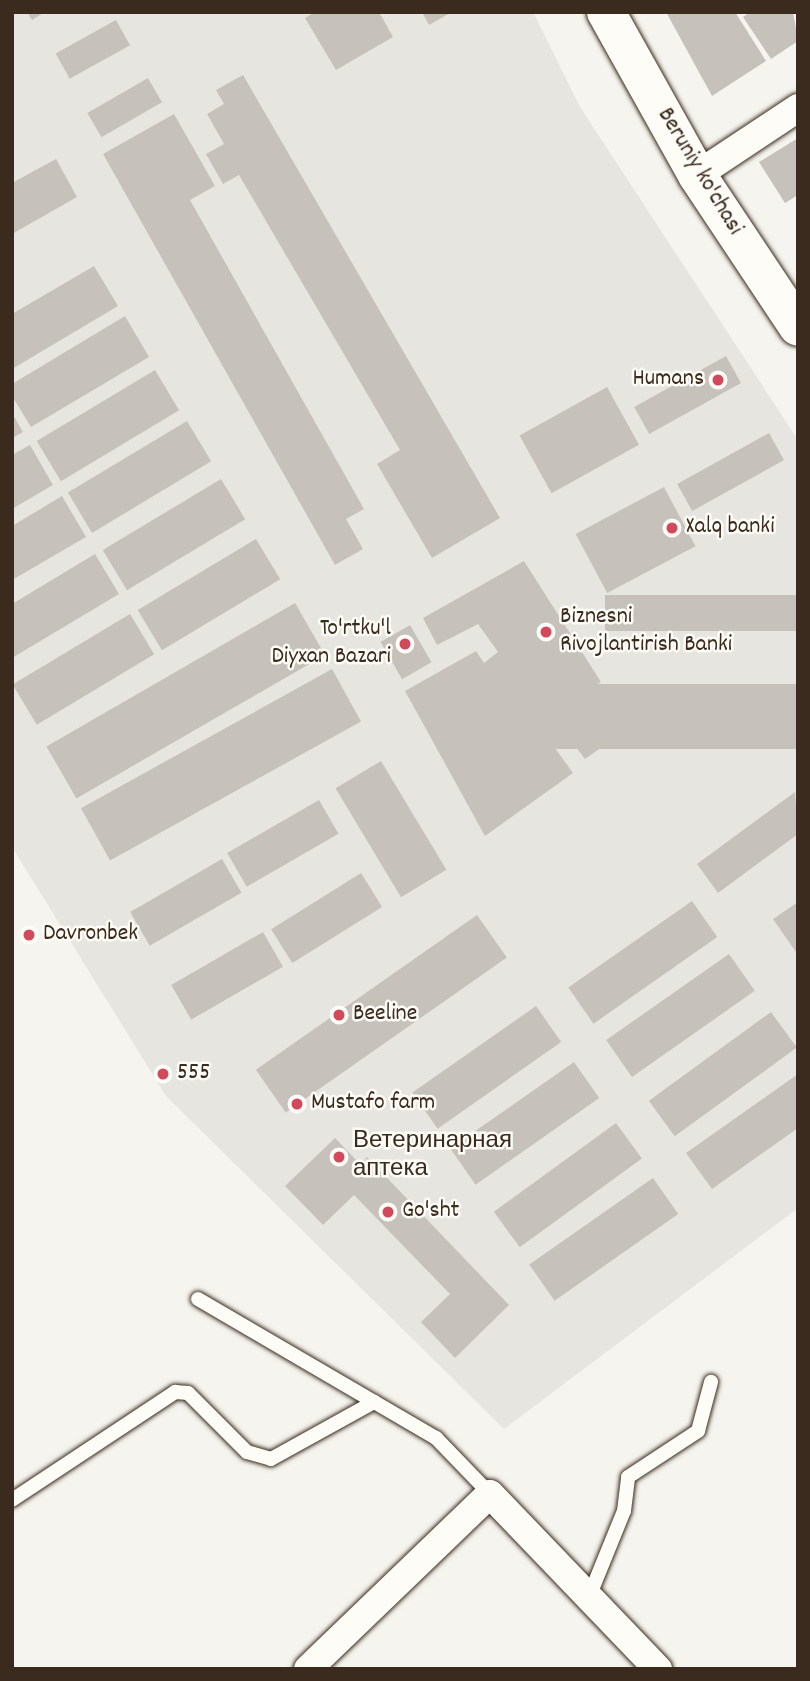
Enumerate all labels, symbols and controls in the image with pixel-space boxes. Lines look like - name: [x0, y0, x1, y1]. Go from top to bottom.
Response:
- street label: Beruniy ko'chasi: [650, 103, 748, 241]
- place label: Humans: [632, 366, 704, 394]
- marker: Humans: [710, 372, 726, 388]
- place label: Xalq banki: [686, 514, 775, 542]
- marker: Xalq banki: [664, 520, 680, 536]
- place label: Biznesni Rivojlantirish Banki: [560, 604, 732, 660]
- place label: To'rtku'l Diyxan Bazari: [271, 616, 391, 672]
- marker: Biznesni Rivojlantirish Banki: [538, 624, 554, 640]
- marker: To'rtku'l Diyxan Bazari: [397, 636, 413, 652]
- place label: Davronbek: [43, 921, 138, 949]
- marker: Davronbek: [21, 927, 37, 943]
- place label: Beeline: [353, 1001, 417, 1029]
- marker: Beeline: [331, 1007, 347, 1023]
- place label: 555: [177, 1060, 210, 1088]
- marker: 555: [155, 1066, 171, 1082]
- place label: Mustafo farm: [311, 1090, 435, 1118]
- marker: Mustafo farm: [289, 1096, 305, 1112]
- place label: Ветеринарная аптека: [353, 1129, 512, 1185]
- marker: Ветеринарная аптека: [331, 1149, 347, 1165]
- place label: Go'sht: [402, 1198, 459, 1226]
- marker: Go'sht: [380, 1204, 396, 1220]

